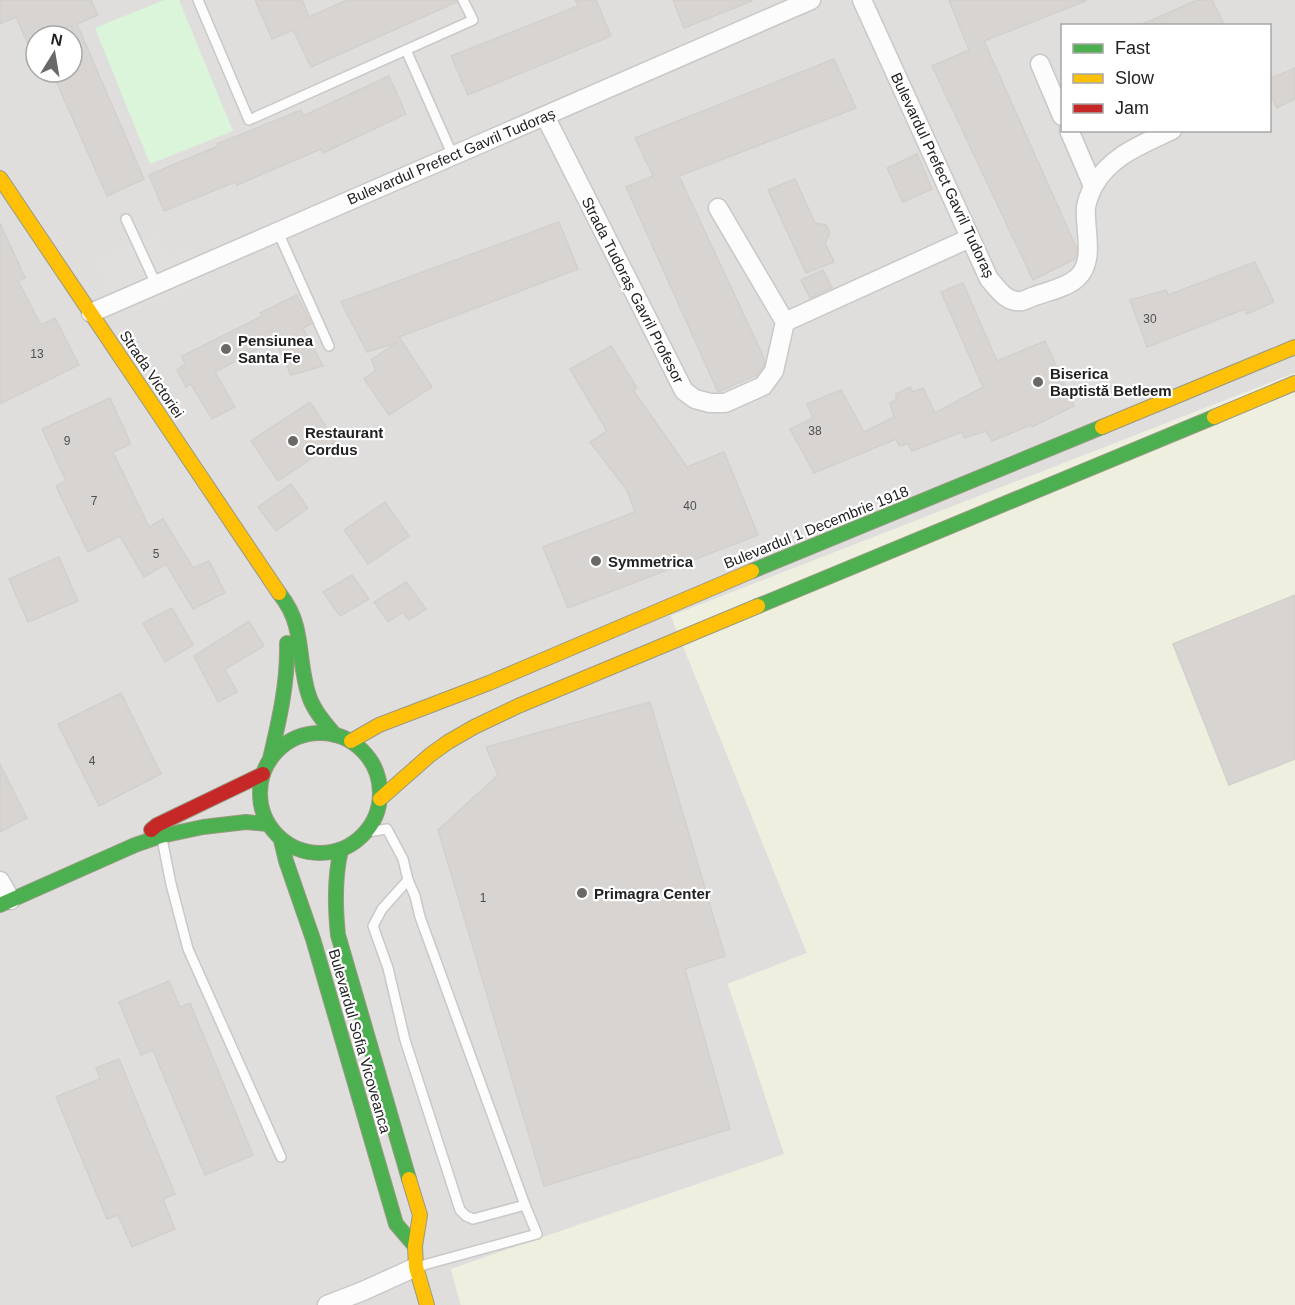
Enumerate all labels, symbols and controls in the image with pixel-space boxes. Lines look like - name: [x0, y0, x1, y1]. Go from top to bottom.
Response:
- north arrow: [24, 24, 84, 84]
- legend: [1061, 24, 1271, 132]
- text: N: [49, 30, 64, 49]
- text: Fast: [1115, 38, 1150, 58]
- text: Slow: [1115, 68, 1155, 88]
- street label: Bulevardul Prefect Gavril Tudoraș: [888, 70, 998, 280]
- text: Jam: [1115, 98, 1149, 118]
- street label: Bulevardul Prefect Gavril Tudoraș: [344, 104, 558, 208]
- street label: Strada Tudoraș Gavril Profesor: [578, 194, 688, 386]
- house number: 30: [1143, 312, 1157, 326]
- street label: Strada Victoriei: [117, 327, 187, 421]
- place label: Pensiunea Santa Fe: [238, 332, 314, 366]
- marker: Pensiunea Santa Fe: [219, 342, 233, 356]
- house number: 13: [30, 347, 44, 361]
- place label: Biserica Baptistă Betleem: [1050, 365, 1172, 399]
- marker: Biserica Baptistă Betleem: [1031, 375, 1045, 389]
- place label: Restaurant Cordus: [305, 424, 383, 458]
- house number: 38: [808, 424, 822, 438]
- house number: 9: [64, 434, 71, 448]
- marker: Restaurant Cordus: [286, 434, 300, 448]
- street label: Bulevardul 1 Decembrie 1918: [721, 482, 911, 572]
- house number: 7: [91, 494, 98, 508]
- house number: 40: [683, 499, 697, 513]
- house number: 5: [153, 547, 160, 561]
- place label: Symmetrica: [608, 553, 694, 570]
- marker: Symmetrica: [589, 554, 603, 568]
- house number: 4: [89, 754, 96, 768]
- place label: Primagra Center: [594, 885, 711, 902]
- marker: Primagra Center: [575, 886, 589, 900]
- house number: 1: [480, 891, 487, 905]
- street label: Bulevardul Sofia Vicoveanca: [326, 947, 395, 1136]

